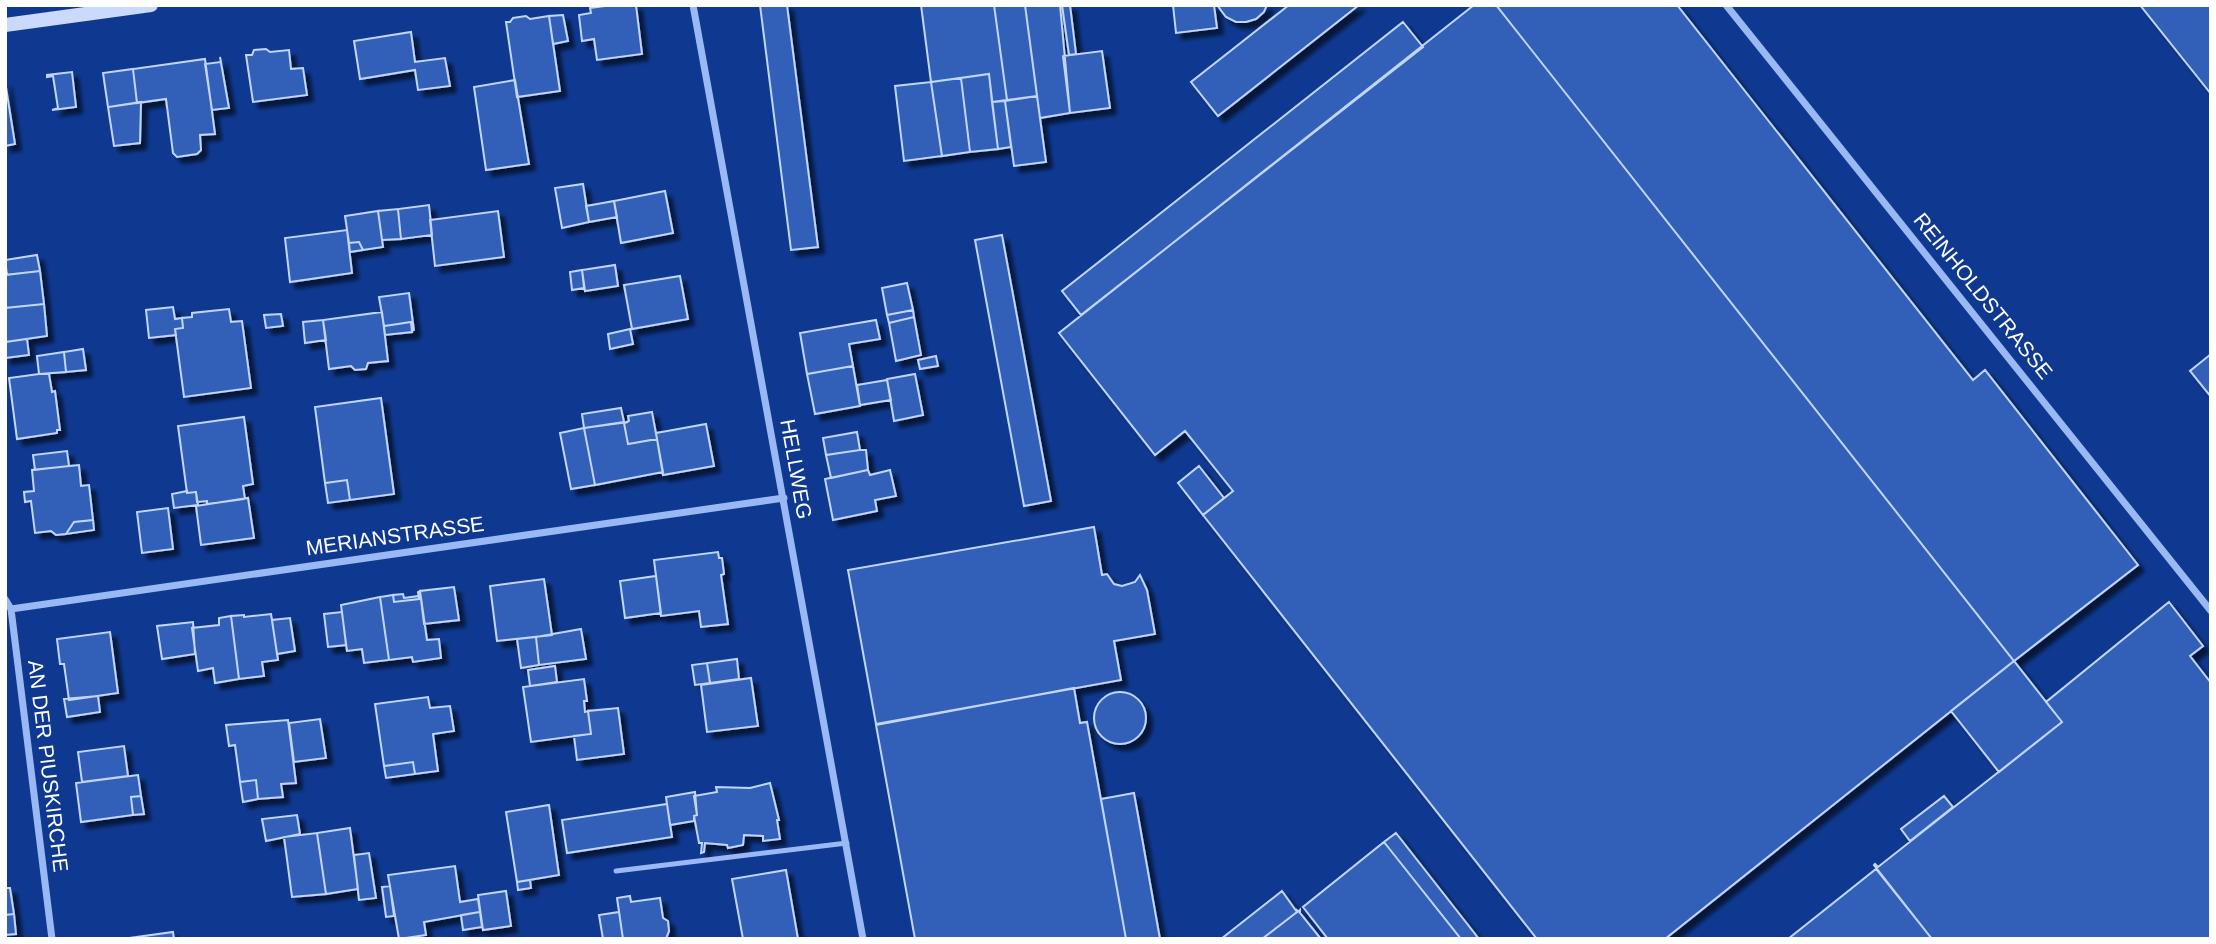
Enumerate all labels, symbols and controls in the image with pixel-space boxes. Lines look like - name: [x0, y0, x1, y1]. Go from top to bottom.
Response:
- street label: REINHOLDSTRASSE: [1909, 208, 2057, 383]
- street label: HELLWEG: [776, 417, 817, 521]
- street label: MERIANSTRASSE: [304, 512, 486, 559]
- street label: AN DER PIUSKIRCHE: [24, 659, 73, 873]

